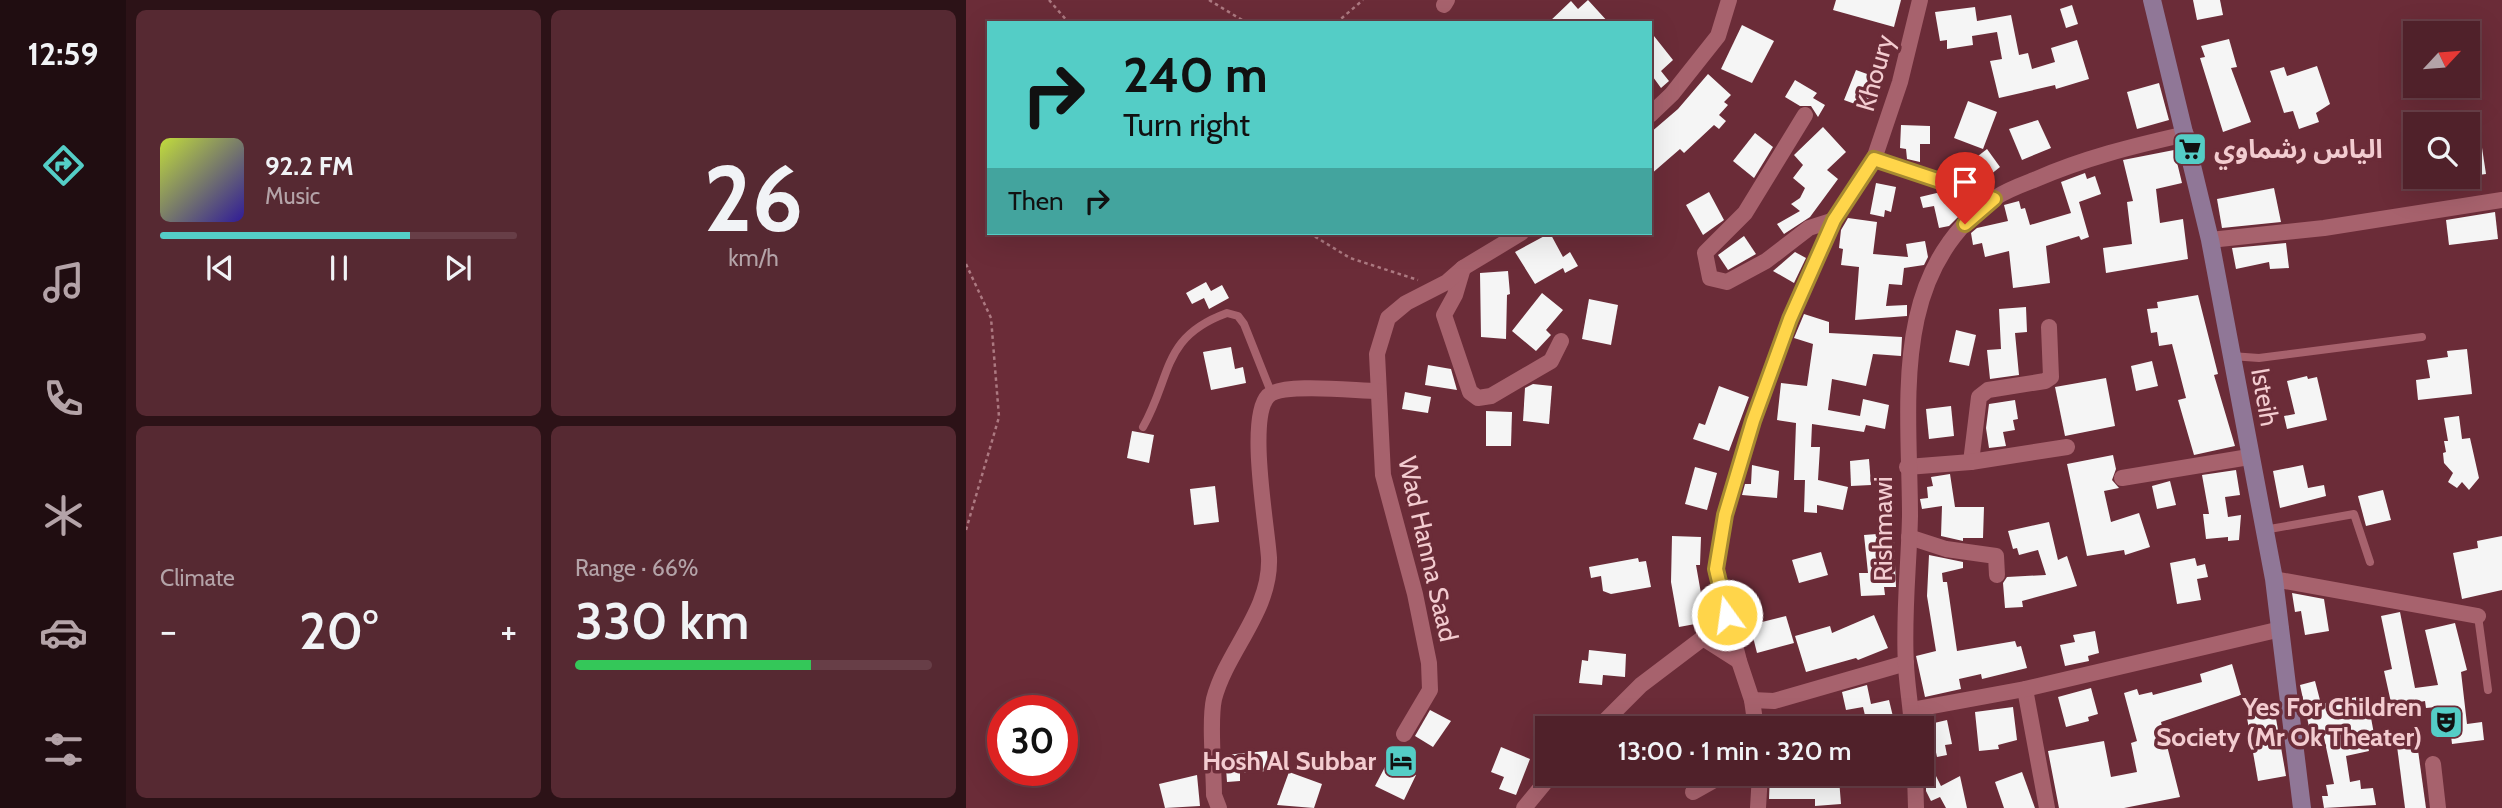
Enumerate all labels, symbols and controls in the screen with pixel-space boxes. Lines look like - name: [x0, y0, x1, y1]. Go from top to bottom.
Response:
- north arrow: [2403, 21, 2480, 98]
- map controls: [2403, 21, 2480, 189]
- street label: Khoury: [1849, 31, 1901, 115]
- text: 12:59: [27, 34, 99, 73]
- text: 240 m: [1123, 45, 1268, 104]
- icon: right: [1008, 49, 1099, 140]
- text: Turn right: [1123, 105, 1250, 144]
- button: search: [2403, 112, 2480, 189]
- supermarket icon: الياس رشماوي: [2171, 130, 2209, 168]
- place label: الياس رشماوي: [2214, 133, 2383, 170]
- icon: directions: [39, 141, 88, 190]
- text: 26: [704, 143, 803, 254]
- text: 92.2 FM: [265, 150, 354, 182]
- pin: [1935, 152, 1995, 224]
- icon: arrive: [1946, 163, 1984, 201]
- text: Music: [265, 182, 320, 210]
- icon: right: [1078, 182, 1116, 220]
- text: Then: [1008, 185, 1064, 217]
- text: km/h: [728, 244, 779, 272]
- icon: previous: [201, 249, 239, 287]
- icon: pause: [320, 249, 358, 287]
- icon: next: [439, 249, 477, 287]
- icon: music: [39, 258, 88, 307]
- street label: Isteih: [2244, 365, 2286, 429]
- icon: phone: [39, 374, 88, 423]
- street label: Wad Hanna Saad: [1391, 453, 1465, 645]
- street label: Rishmawi: [1867, 476, 1899, 582]
- icon: climate: [39, 491, 88, 540]
- text: Range · 66%: [575, 554, 699, 582]
- text: Climate: [160, 564, 235, 592]
- position arrow: [1690, 578, 1764, 652]
- text: 330 km: [575, 589, 749, 652]
- text: 20°: [299, 599, 378, 662]
- text: −: [160, 607, 177, 654]
- text: +: [500, 607, 517, 654]
- icon: car: [39, 608, 88, 657]
- place label: Yes For Children Society (Mr Ok Theater): [2156, 691, 2422, 753]
- speed limit sign: 30: [987, 695, 1078, 786]
- theatre icon: Yes For Children Society (Mr Ok Theater): [2427, 703, 2465, 741]
- icon: filters: [39, 725, 88, 774]
- text: 13:00 · 1 min · 320 m: [1618, 735, 1851, 767]
- hotel icon: Hosh Al Subbar: [1382, 742, 1420, 780]
- place label: Hosh Al Subbar: [1202, 745, 1376, 777]

